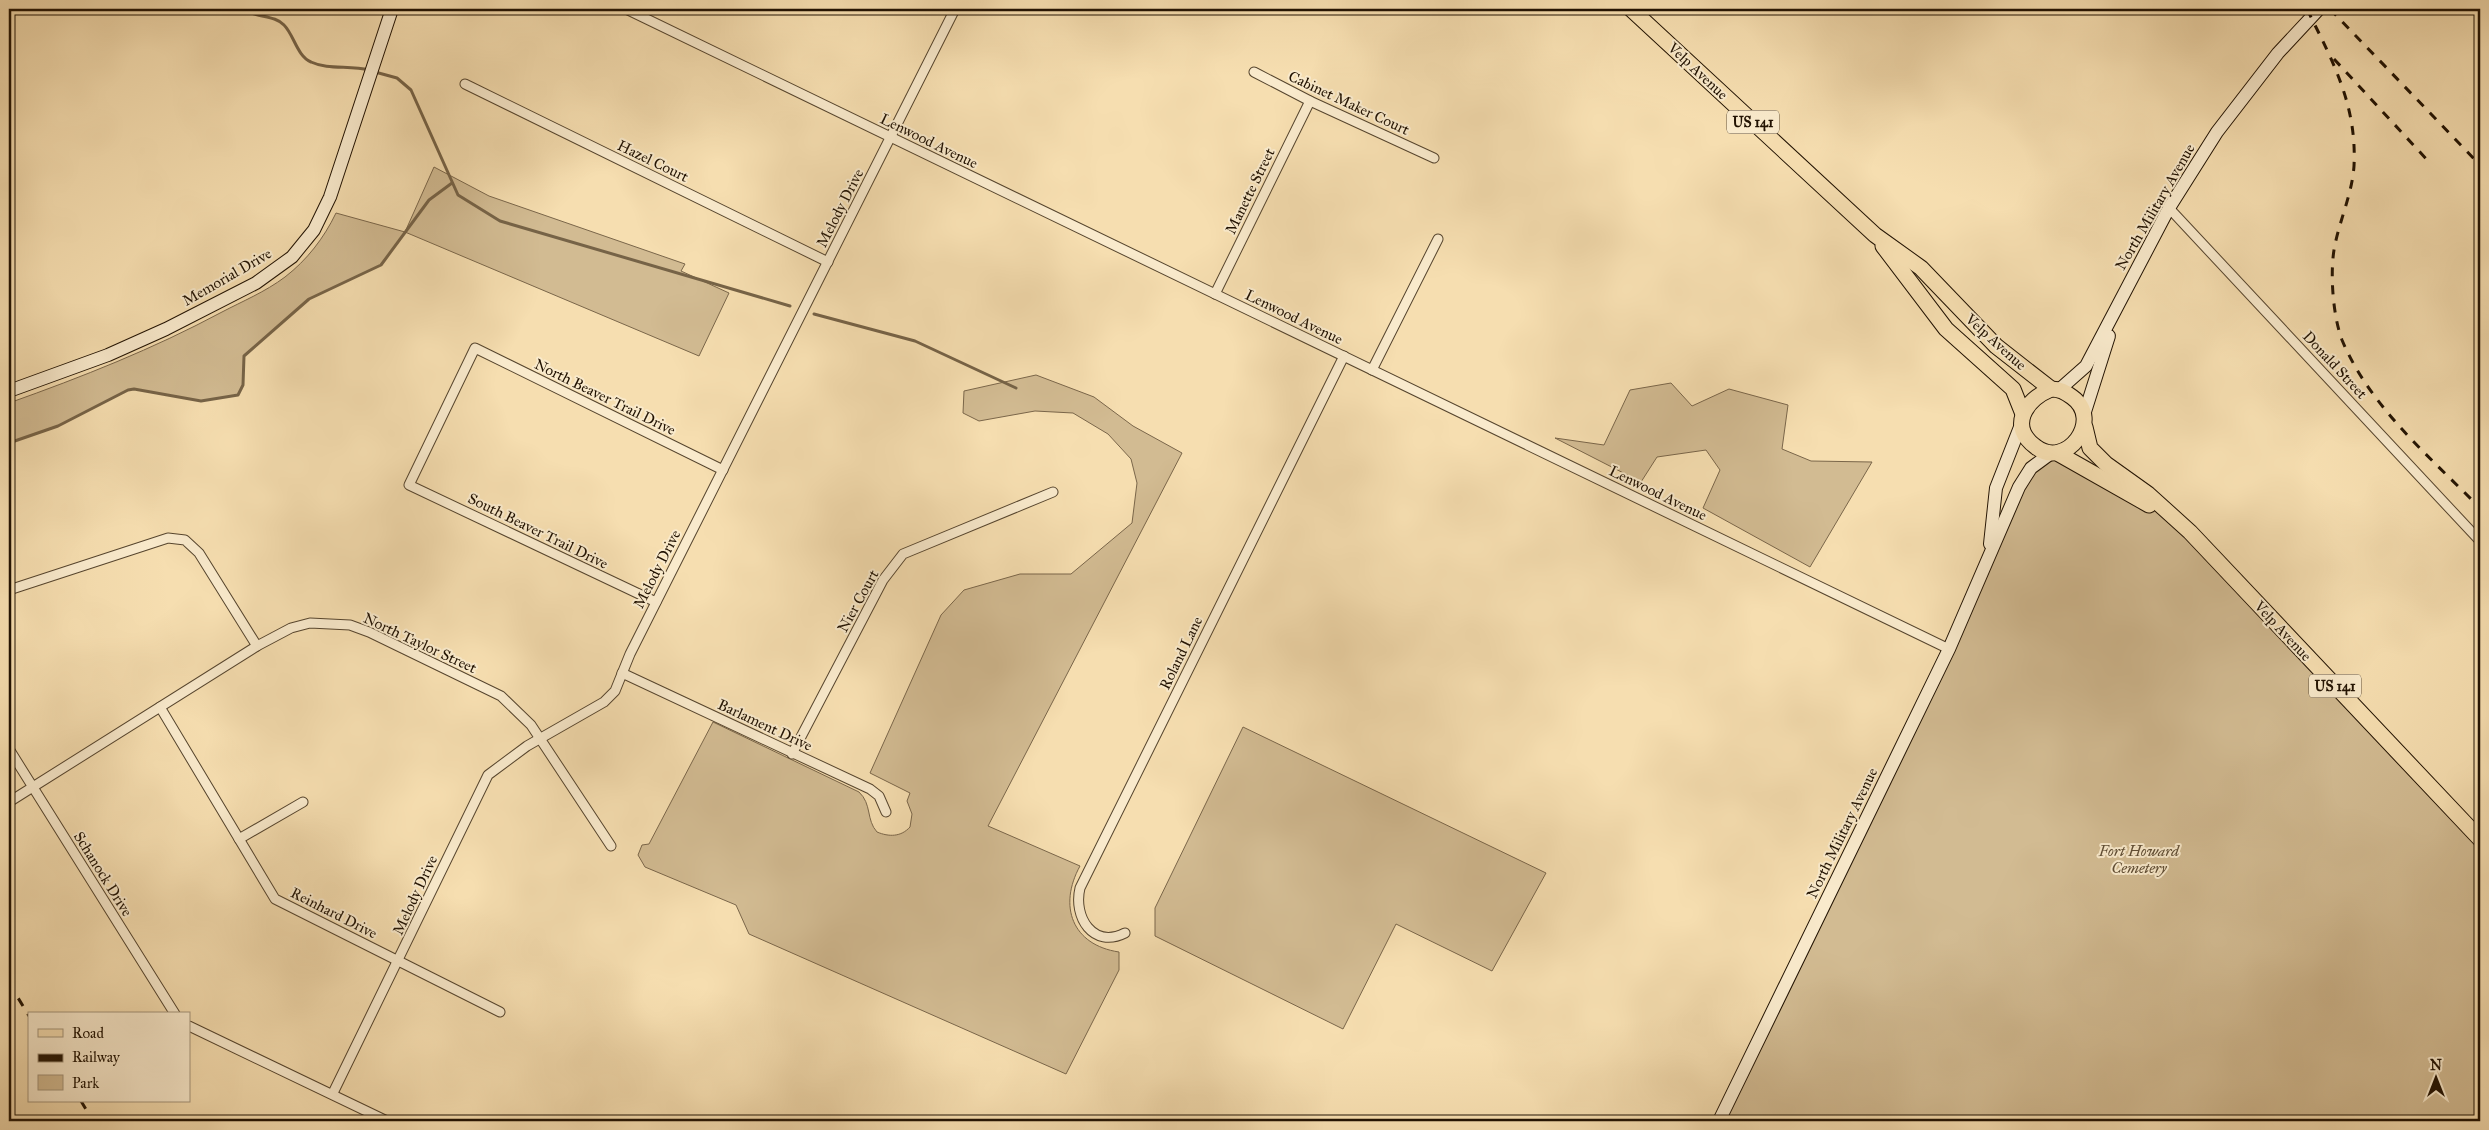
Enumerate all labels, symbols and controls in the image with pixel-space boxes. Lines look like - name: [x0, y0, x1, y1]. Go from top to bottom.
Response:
- street label: Velp Avenue: [1664, 38, 1732, 103]
- street label: Cabinet Maker Court: [1286, 67, 1413, 139]
- street label: Lenwood Avenue: [877, 110, 981, 172]
- road number: US 141: [1727, 110, 1779, 134]
- street label: Hazel Court: [615, 136, 692, 186]
- street label: North Military Avenue: [2111, 141, 2199, 273]
- street label: Manette Street: [1221, 144, 1279, 237]
- street label: Melody Drive: [813, 166, 867, 250]
- street label: Memorial Drive: [179, 244, 275, 310]
- street label: Lenwood Avenue: [1242, 286, 1346, 348]
- street label: Velp Avenue: [1961, 309, 2030, 374]
- street label: Donald Street: [2299, 327, 2371, 403]
- street label: North Beaver Trail Drive: [531, 355, 679, 439]
- street label: Lenwood Avenue: [1606, 462, 1710, 524]
- street label: South Beaver Trail Drive: [465, 489, 611, 573]
- street label: Melody Drive: [630, 527, 684, 611]
- street label: Nier Court: [833, 566, 883, 635]
- street label: Velp Avenue: [2250, 597, 2315, 665]
- street label: North Taylor Street: [361, 609, 480, 677]
- street label: Roland Lane: [1156, 614, 1206, 692]
- road number: US 141: [2309, 674, 2361, 698]
- street label: Barlament Drive: [715, 695, 815, 755]
- street label: North Military Avenue: [1803, 765, 1881, 901]
- street label: Schanock Drive: [70, 828, 136, 920]
- park label: Fort Howard Cemetery: [2098, 842, 2180, 877]
- street label: Melody Drive: [389, 852, 441, 938]
- street label: Reinhard Drive: [288, 884, 380, 942]
- legend: [28, 1012, 190, 1102]
- text: Road: [72, 1024, 104, 1042]
- text: Railway: [72, 1048, 121, 1066]
- north arrow: [2412, 1052, 2462, 1102]
- text: N: [2430, 1057, 2442, 1074]
- text: Park: [72, 1074, 99, 1092]

